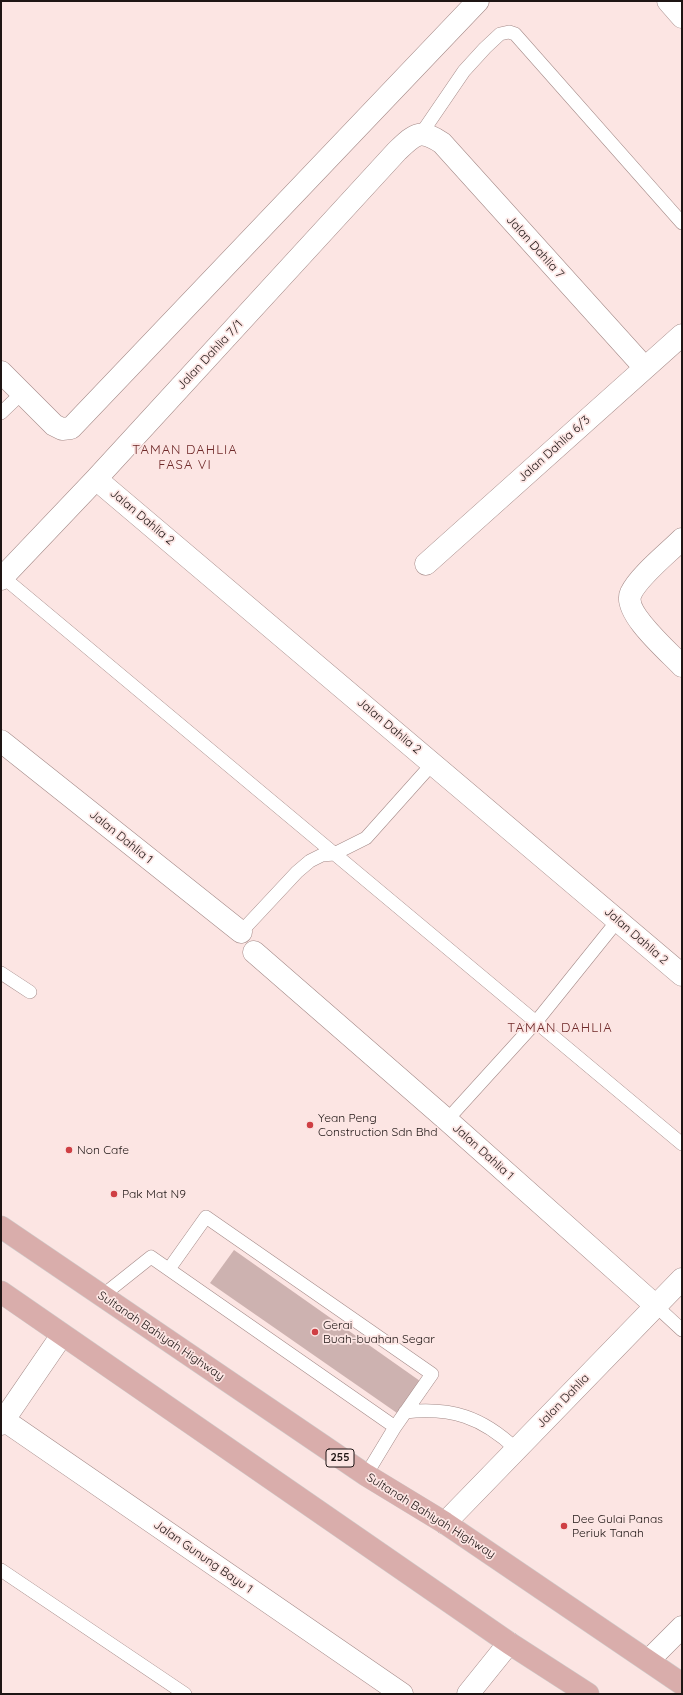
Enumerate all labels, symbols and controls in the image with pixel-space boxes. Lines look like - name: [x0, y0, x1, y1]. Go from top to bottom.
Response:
- street label: Jalan Dahlia 7: [503, 213, 567, 281]
- street label: Jalan Dahlia 7/1: [174, 317, 246, 393]
- street label: Jalan Dahlia 6/3: [515, 413, 593, 485]
- district label: TAMAN DAHLIA FASA VI: [132, 442, 238, 473]
- street label: Jalan Dahlia 2: [107, 486, 177, 548]
- street label: Jalan Dahlia 2: [354, 695, 424, 757]
- street label: Jalan Dahlia 1: [86, 807, 156, 867]
- street label: Jalan Dahlia 2: [601, 904, 671, 968]
- district label: TAMAN DAHLIA: [507, 1020, 613, 1036]
- place label: Yean Peng Construction Sdn Bhd: [318, 1111, 438, 1139]
- marker: Yean Peng Construction Sdn Bhd: [305, 1120, 315, 1130]
- street label: Jalan Dahlia 1: [449, 1121, 517, 1183]
- place label: Non Cafe: [77, 1143, 129, 1157]
- marker: Non Cafe: [64, 1145, 74, 1155]
- place label: Pak Mat N9: [122, 1187, 186, 1201]
- marker: Pak Mat N9: [109, 1189, 119, 1199]
- street label: Sultanah Bahiyah Highway: [95, 1288, 227, 1384]
- place label: Gerai Buah-buahan Segar: [323, 1318, 435, 1346]
- marker: Gerai Buah-buahan Segar: [310, 1327, 320, 1337]
- street label: Jalan Dahlia: [534, 1371, 592, 1431]
- road number: 255: [326, 1449, 354, 1467]
- street label: Sultanah Bahiyah Highway: [364, 1470, 498, 1562]
- place label: Dee Gulai Panas Periuk Tanah: [572, 1512, 663, 1540]
- street label: Jalan Gunung Bayu 1: [151, 1517, 255, 1597]
- marker: Dee Gulai Panas Periuk Tanah: [559, 1521, 569, 1531]

